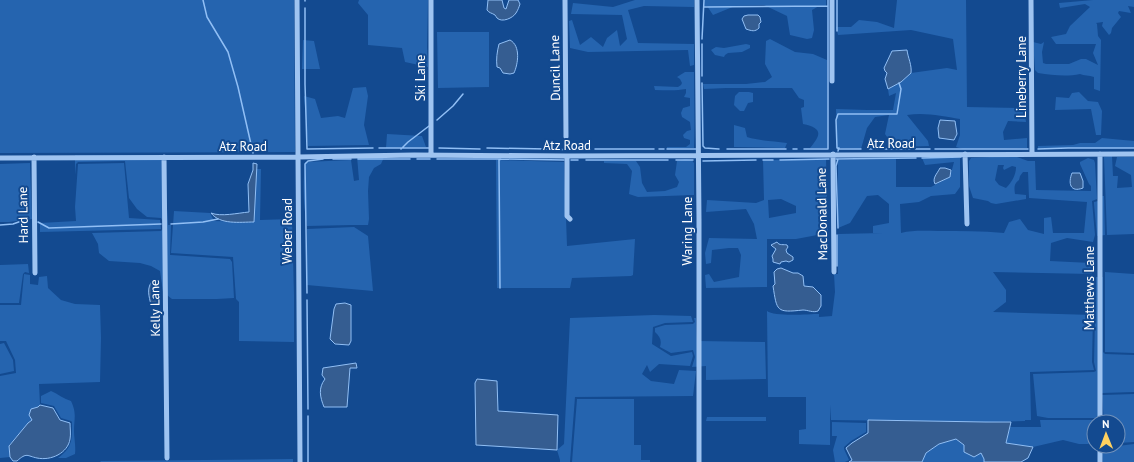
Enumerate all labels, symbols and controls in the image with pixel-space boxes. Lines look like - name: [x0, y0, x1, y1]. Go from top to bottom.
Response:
- street label: Duncil Lane: [546, 35, 564, 101]
- street label: Lineberry Lane: [1013, 36, 1030, 118]
- street label: Ski Lane: [412, 55, 429, 101]
- street label: Atz Road: [867, 135, 915, 152]
- street label: Atz Road: [543, 137, 591, 154]
- street label: Atz Road: [219, 138, 267, 155]
- street label: MacDonald Lane: [813, 168, 831, 260]
- street label: Hard Lane: [14, 187, 32, 243]
- street label: Waring Lane: [679, 197, 696, 265]
- street label: Weber Road: [279, 198, 296, 264]
- street label: Matthews Lane: [1081, 246, 1098, 330]
- street label: Kelly Lane: [146, 279, 164, 337]
- north arrow: [1086, 414, 1126, 454]
- text: N: [1102, 417, 1110, 431]

